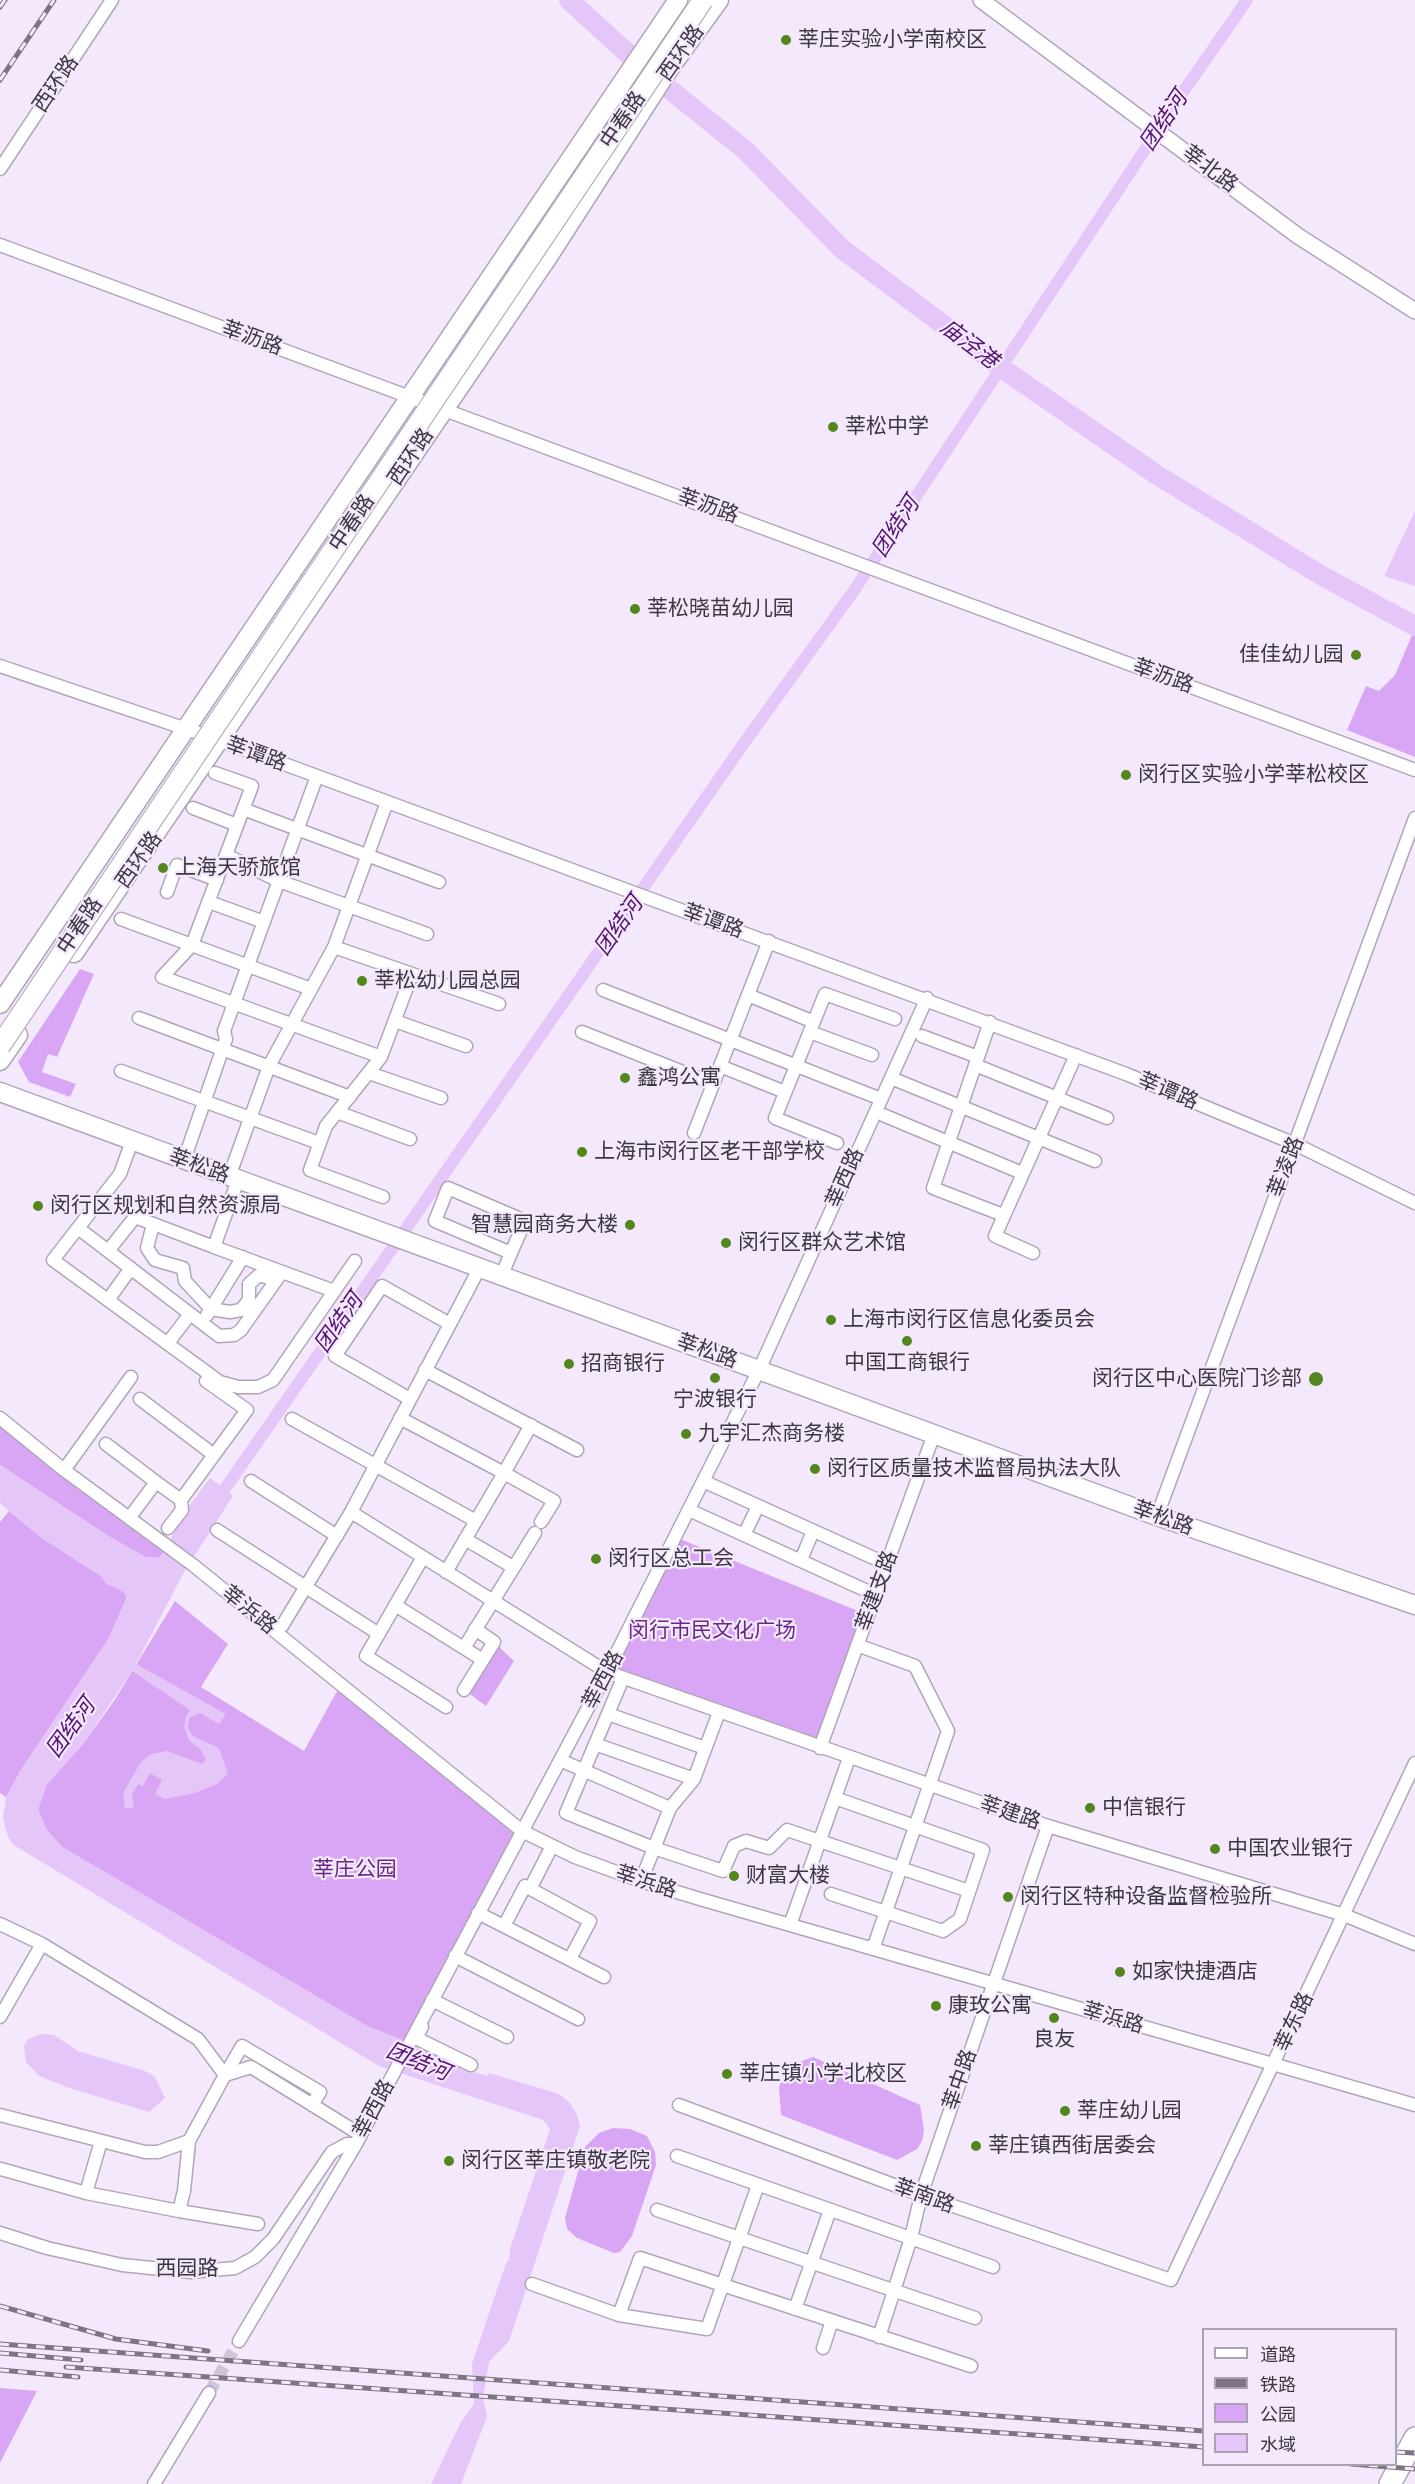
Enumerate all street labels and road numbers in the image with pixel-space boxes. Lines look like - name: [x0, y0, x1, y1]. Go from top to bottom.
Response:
- street label: 西环路: [653, 20, 709, 86]
- street label: 西环路: [28, 51, 84, 117]
- street label: 中春路: [595, 87, 651, 153]
- street label: 莘北路: [1177, 140, 1243, 198]
- street label: 莘沥路: [218, 315, 286, 361]
- street label: 西环路: [383, 424, 439, 490]
- street label: 莘沥路: [674, 483, 742, 529]
- street label: 中春路: [324, 490, 380, 556]
- street label: 莘沥路: [1129, 653, 1197, 699]
- street label: 莘谭路: [222, 731, 290, 777]
- street label: 西环路: [111, 827, 167, 893]
- street label: 中春路: [52, 893, 108, 959]
- street label: 莘谭路: [679, 898, 747, 944]
- street label: 莘谭路: [1134, 1067, 1202, 1115]
- street label: 莘凌路: [1263, 1133, 1309, 1201]
- street label: 莘松路: [165, 1143, 233, 1189]
- street label: 莘西路: [821, 1144, 869, 1212]
- street label: 莘松路: [673, 1328, 741, 1374]
- street label: 莘松路: [1129, 1495, 1197, 1541]
- street label: 莘建支路: [851, 1547, 903, 1635]
- street label: 莘浜路: [217, 1580, 281, 1640]
- street label: 莘西路: [577, 1646, 629, 1714]
- street label: 莘建路: [976, 1791, 1044, 1835]
- street label: 莘浜路: [612, 1860, 680, 1904]
- street label: 莘东路: [1269, 1988, 1319, 2056]
- street label: 莘浜路: [1079, 1997, 1147, 2039]
- street label: 莘中路: [938, 2046, 982, 2114]
- street label: 莘西路: [348, 2075, 400, 2143]
- street label: 莘南路: [890, 2173, 958, 2219]
- street label: 西园路: [156, 2256, 218, 2282]

